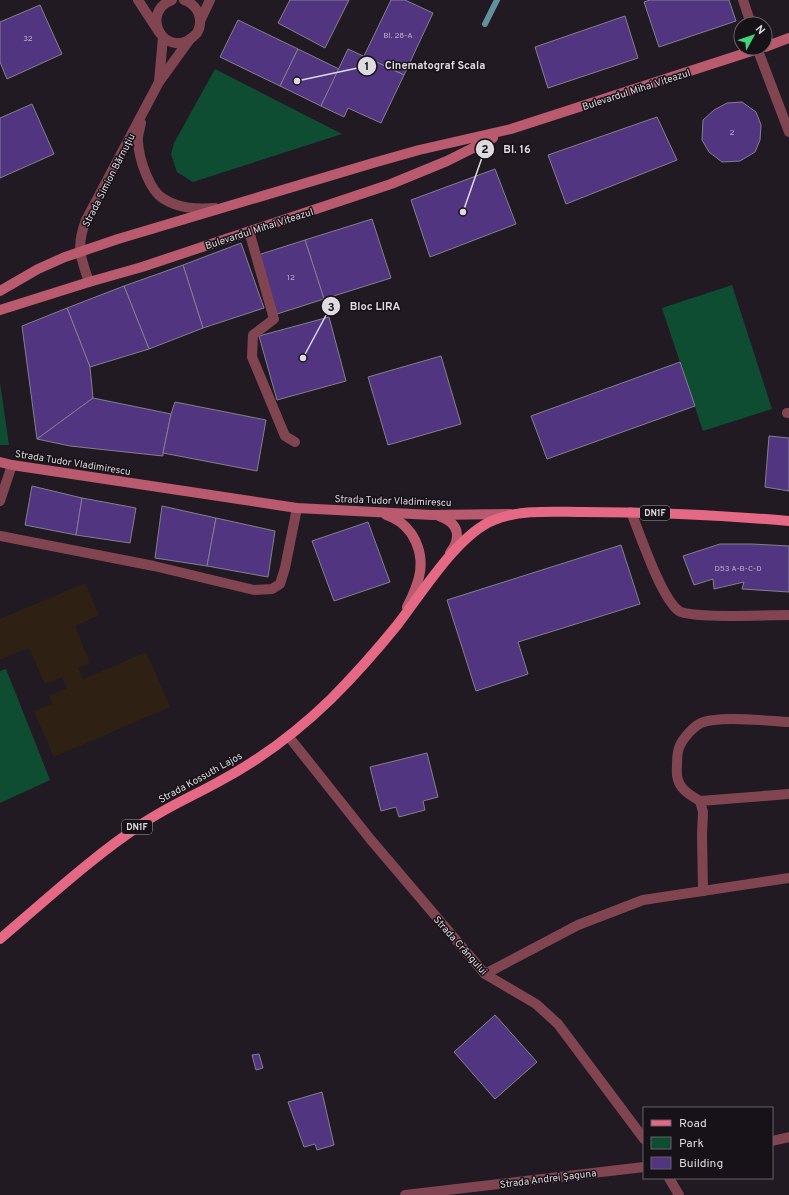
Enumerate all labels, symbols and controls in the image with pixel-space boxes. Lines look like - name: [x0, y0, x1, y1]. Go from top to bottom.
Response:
- north arrow: [733, 16, 773, 56]
- text: N: [752, 23, 768, 38]
- house number: Bl. 28-A: [383, 31, 413, 41]
- house number: 32: [23, 34, 33, 44]
- callout: Cinematograf Scala: [357, 54, 494, 77]
- text: 1: [365, 59, 369, 75]
- text: Cinematograf Scala: [385, 59, 485, 73]
- street label: Bulevardul Mihai Viteazul: [581, 67, 692, 114]
- house number: 2: [730, 128, 735, 138]
- street label: Strada Simion Bărnuțiu: [80, 132, 139, 230]
- callout: Bl. 16: [475, 138, 538, 161]
- text: 2: [481, 142, 489, 158]
- text: Bl. 16: [503, 143, 531, 157]
- street label: Bulevardul Mihai Viteazul: [204, 206, 315, 253]
- house number: 12: [287, 273, 295, 283]
- callout: Bloc LIRA: [321, 295, 408, 318]
- text: 3: [327, 300, 335, 316]
- text: Bloc LIRA: [350, 300, 400, 314]
- street label: Strada Tudor Vladimirescu: [14, 448, 132, 479]
- street label: Strada Tudor Vladimirescu: [334, 493, 452, 510]
- road number: DN1F: [640, 506, 670, 520]
- house number: D53 A-B-C-D: [714, 564, 762, 574]
- street label: Strada Kossuth Lajos: [157, 750, 245, 807]
- road number: DN1F: [122, 820, 152, 834]
- street label: Strada Crângului: [430, 914, 490, 978]
- legend: [643, 1107, 773, 1179]
- text: Road: [679, 1116, 707, 1132]
- text: Park: [679, 1136, 704, 1152]
- text: Building: [679, 1156, 723, 1172]
- street label: Strada Andrei Șaguna: [499, 1167, 597, 1192]

